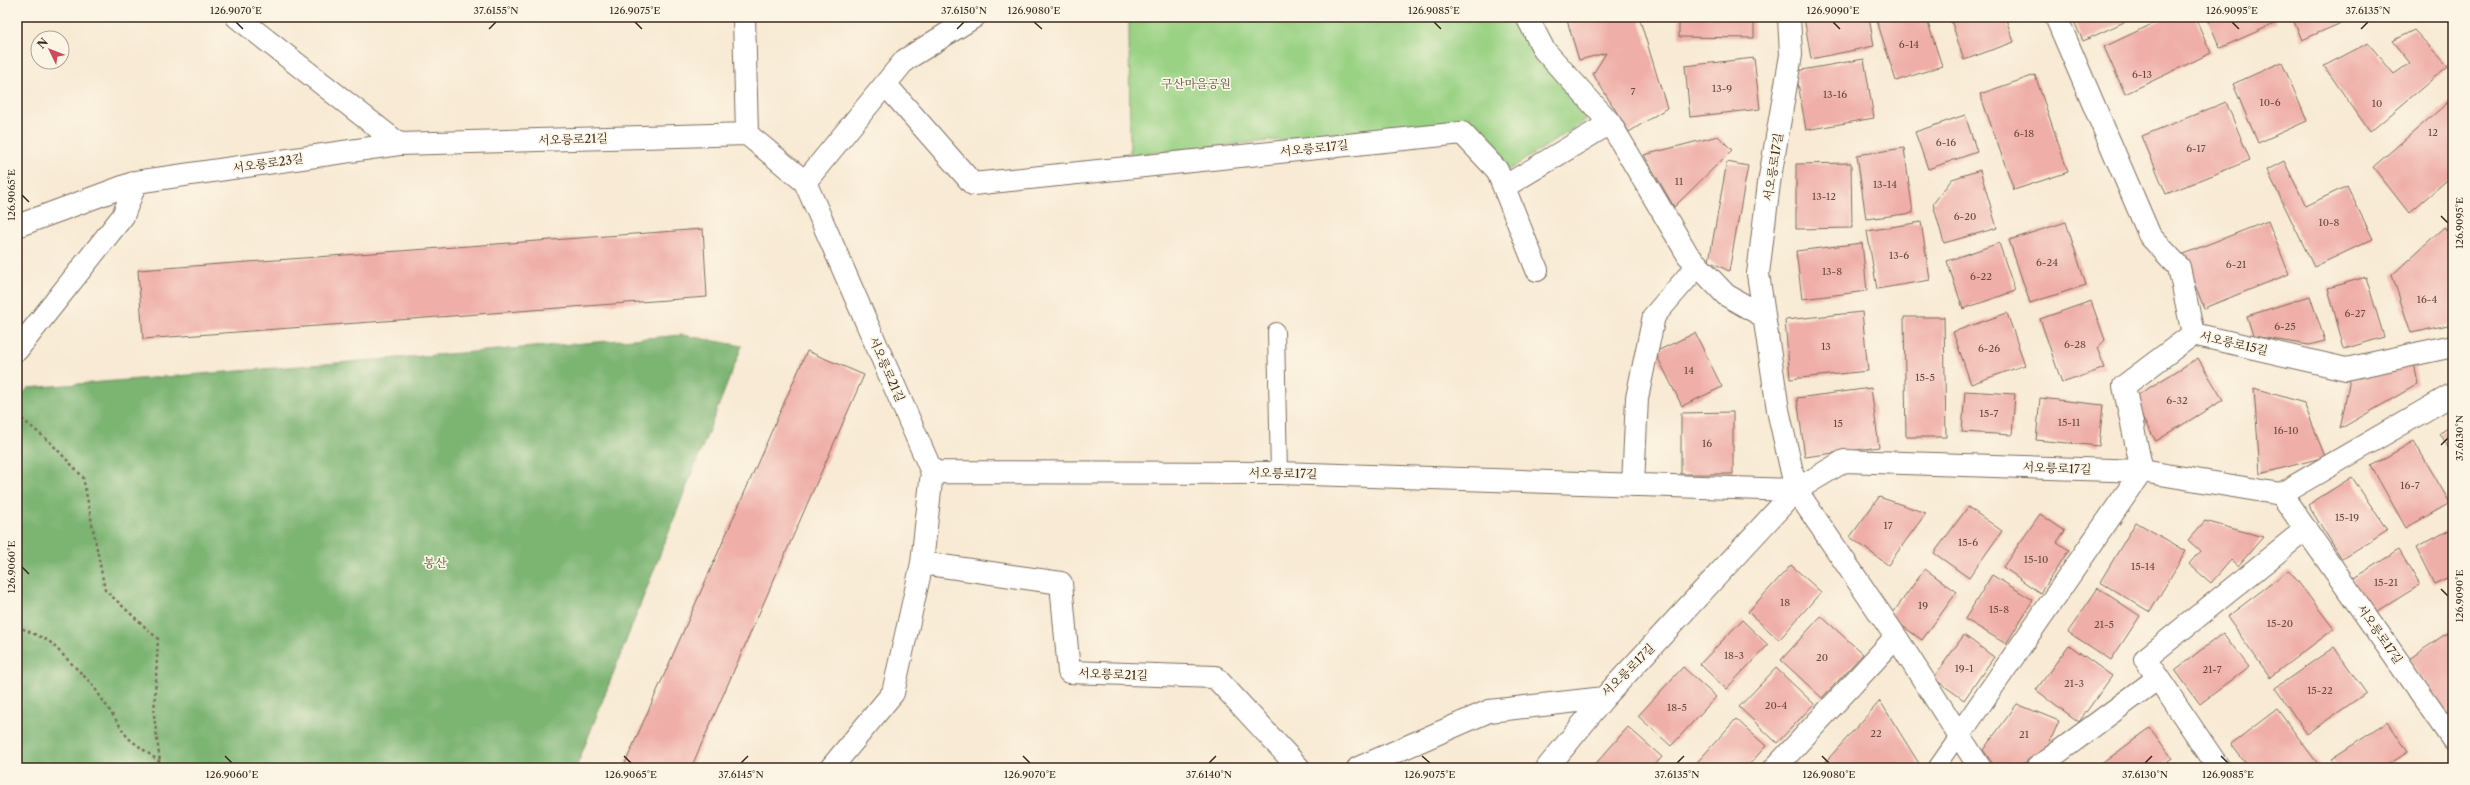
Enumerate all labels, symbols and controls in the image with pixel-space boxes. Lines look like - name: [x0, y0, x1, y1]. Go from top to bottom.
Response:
- text: 126.9070°E: [210, 4, 262, 17]
- text: 37.6155°N: [473, 4, 519, 17]
- text: 126.9075°E: [610, 4, 661, 17]
- text: 37.6150°N: [941, 4, 987, 17]
- text: 126.9080°E: [1008, 4, 1061, 17]
- text: 126.9085°E: [1408, 4, 1460, 17]
- text: 126.9090°E: [1807, 4, 1859, 17]
- text: 126.9095°E: [2206, 4, 2258, 17]
- text: 37.6135°N: [2345, 4, 2391, 17]
- north arrow: [30, 30, 70, 70]
- text: N: [34, 35, 51, 51]
- house number: 6-14: [1899, 38, 1919, 51]
- house number: 6-13: [2132, 68, 2152, 81]
- park label: 구산마을공원: [1161, 76, 1231, 91]
- house number: 13-9: [1712, 82, 1732, 95]
- house number: 7: [1631, 85, 1636, 98]
- house number: 13-16: [1823, 88, 1847, 101]
- house number: 10-6: [2260, 96, 2281, 109]
- house number: 10: [2372, 97, 2382, 110]
- house number: 12: [2428, 126, 2438, 139]
- house number: 6-18: [2014, 127, 2034, 140]
- street label: 서오릉로21길: [538, 130, 608, 148]
- street label: 서오릉로17길: [1760, 132, 1786, 202]
- house number: 6-16: [1936, 136, 1956, 149]
- street label: 서오릉로17길: [1279, 137, 1349, 159]
- house number: 6-17: [2186, 142, 2206, 155]
- street label: 서오릉로23길: [232, 151, 304, 175]
- text: 126.9065°E: [5, 169, 18, 221]
- house number: 11: [1675, 175, 1684, 188]
- house number: 13-14: [1873, 178, 1897, 191]
- house number: 13-12: [1812, 190, 1836, 203]
- text: 126.9095°E: [2453, 197, 2466, 249]
- house number: 6-20: [1954, 210, 1976, 223]
- house number: 10-8: [2318, 216, 2340, 229]
- house number: 13-6: [1889, 249, 1909, 262]
- house number: 6-24: [2036, 256, 2058, 269]
- house number: 6-21: [2226, 258, 2247, 271]
- house number: 13-8: [1822, 265, 1842, 278]
- house number: 6-22: [1970, 270, 1992, 283]
- house number: 16-4: [2417, 293, 2437, 306]
- house number: 6-27: [2344, 307, 2366, 320]
- house number: 6-25: [2274, 320, 2296, 333]
- street label: 서오릉로15길: [2198, 328, 2270, 358]
- street label: 서오릉로21길: [866, 334, 908, 404]
- house number: 6-28: [2064, 338, 2086, 351]
- house number: 13: [1821, 340, 1831, 353]
- house number: 6-26: [1978, 342, 2000, 355]
- house number: 14: [1684, 364, 1694, 377]
- house number: 15-5: [1915, 371, 1935, 384]
- house number: 6-32: [2166, 394, 2188, 407]
- house number: 15-7: [1980, 407, 1999, 420]
- text: 37.6130°N: [2453, 415, 2466, 461]
- house number: 15-11: [2058, 416, 2081, 429]
- house number: 15: [1833, 417, 1843, 430]
- house number: 16-10: [2273, 424, 2299, 437]
- house number: 16: [1702, 437, 1712, 450]
- street label: 서오릉로17길: [2022, 459, 2092, 477]
- street label: 서오릉로17길: [1248, 465, 1318, 481]
- house number: 16-7: [2400, 479, 2420, 492]
- house number: 15-19: [2335, 511, 2359, 524]
- house number: 17: [1883, 519, 1893, 532]
- house number: 15-6: [1958, 536, 1978, 549]
- text: 126.9060°E: [5, 541, 18, 593]
- house number: 15-10: [2024, 553, 2048, 566]
- park label: 봉산: [423, 555, 447, 570]
- house number: 15-14: [2131, 560, 2155, 573]
- text: 126.9090°E: [2453, 570, 2466, 622]
- house number: 15-21: [2374, 576, 2399, 589]
- house number: 18: [1780, 596, 1790, 609]
- house number: 19: [1918, 599, 1928, 612]
- street label: 서오릉로17길: [2354, 601, 2406, 667]
- house number: 15-8: [1989, 603, 2009, 616]
- house number: 15-20: [2267, 617, 2293, 630]
- house number: 21-5: [2094, 618, 2114, 631]
- street label: 서오릉로17길: [1598, 640, 1658, 700]
- house number: 18-3: [1724, 649, 1744, 662]
- house number: 20: [1816, 651, 1828, 664]
- house number: 19-1: [1955, 662, 1974, 675]
- house number: 21-7: [2202, 663, 2222, 676]
- street label: 서오릉로21길: [1078, 665, 1148, 683]
- house number: 21-3: [2064, 677, 2084, 690]
- house number: 15-22: [2307, 684, 2333, 697]
- house number: 20-4: [1765, 699, 1787, 712]
- house number: 18-5: [1667, 701, 1687, 714]
- house number: 22: [1870, 727, 1882, 740]
- house number: 21: [2019, 728, 2030, 741]
- text: 126.9060°E: [206, 768, 258, 781]
- text: 126.9065°E: [605, 768, 657, 781]
- text: 37.6145°N: [718, 768, 764, 781]
- text: 126.9070°E: [1004, 768, 1056, 781]
- text: 37.6140°N: [1186, 768, 1232, 781]
- text: 126.9075°E: [1405, 768, 1456, 781]
- text: 37.6135°N: [1654, 768, 1700, 781]
- text: 126.9080°E: [1803, 768, 1856, 781]
- text: 37.6130°N: [2122, 768, 2168, 781]
- text: 126.9085°E: [2202, 768, 2254, 781]

